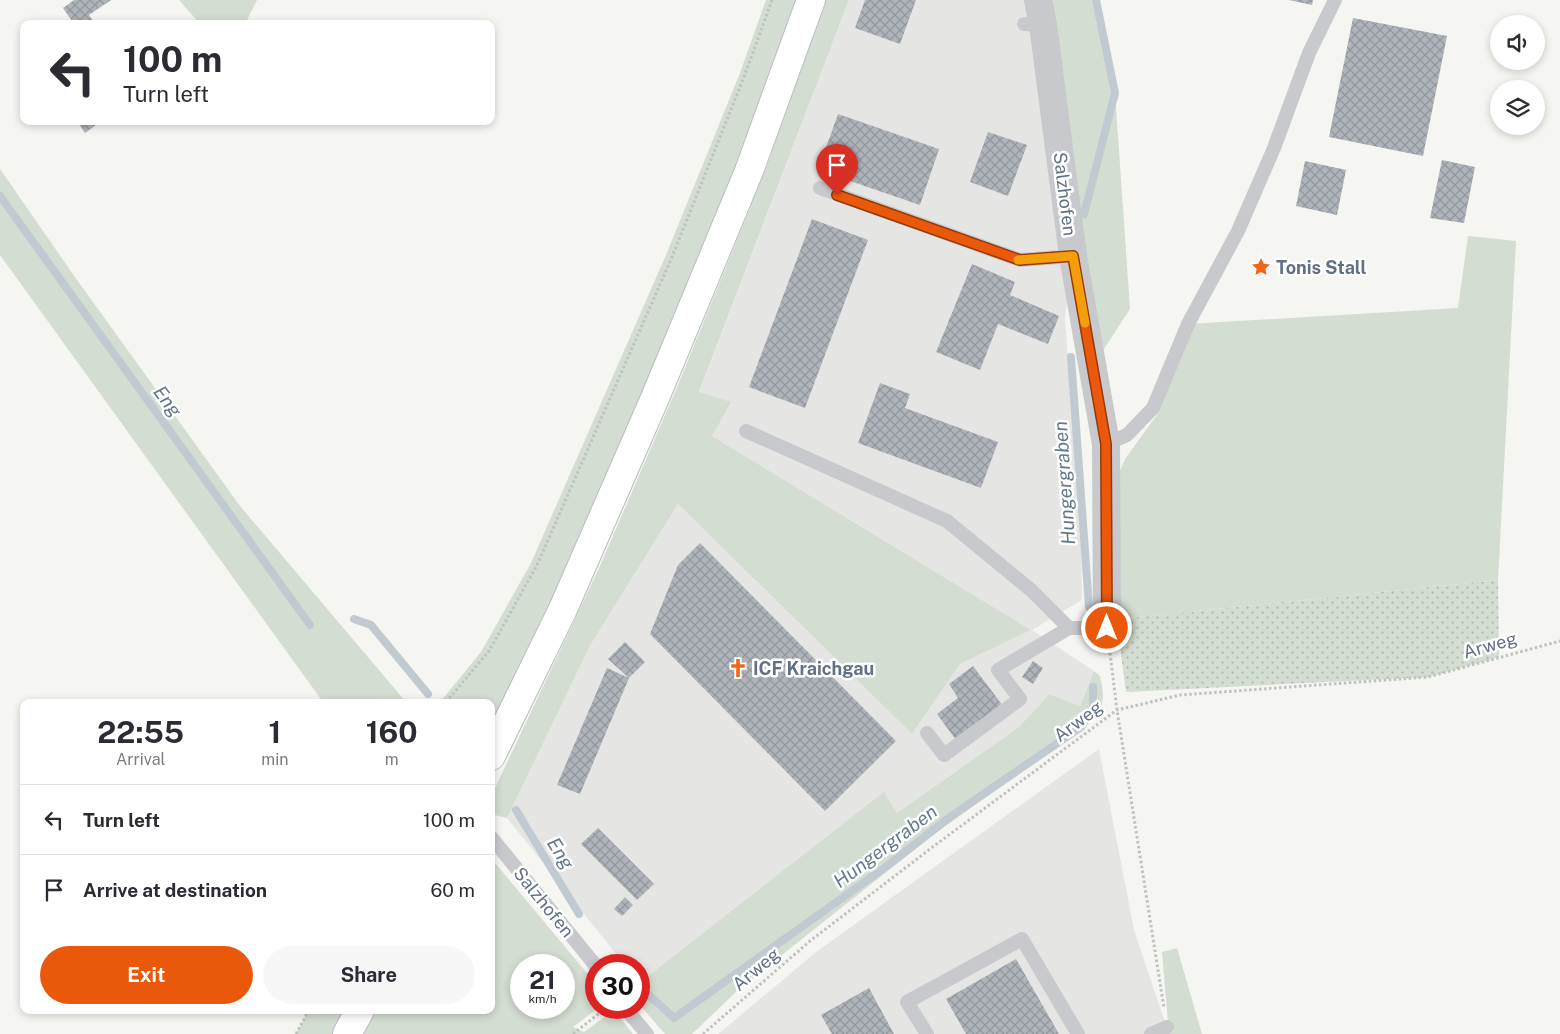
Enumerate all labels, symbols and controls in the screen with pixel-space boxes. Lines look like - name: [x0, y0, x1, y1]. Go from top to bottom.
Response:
- map controls: [1490, 15, 1545, 135]
- button: sound: [1490, 15, 1545, 70]
- text: 100 m: [123, 39, 222, 80]
- icon: left: [40, 40, 105, 105]
- button: layers: [1490, 80, 1545, 135]
- text: Turn left: [123, 81, 209, 107]
- pin: [816, 144, 858, 195]
- icon: arrive: [823, 151, 851, 179]
- street label: Salzhofen: [1049, 151, 1081, 237]
- place icon: Tonis Stall: [1250, 256, 1272, 278]
- place label: Tonis Stall: [1276, 257, 1366, 278]
- water label: Eng: [149, 381, 187, 421]
- water label: Hungergraben: [1049, 420, 1079, 546]
- position arrow: [1080, 601, 1132, 653]
- street label: Arweg: [1461, 627, 1519, 663]
- church icon: ICF Kraichgau: [727, 657, 749, 679]
- place label: ICF Kraichgau: [753, 658, 874, 679]
- street label: Arweg: [1050, 696, 1106, 746]
- text: 22:55: [97, 714, 184, 750]
- text: 1: [268, 714, 281, 750]
- text: 160: [366, 714, 418, 750]
- text: Arrival: [116, 750, 165, 769]
- text: min: [261, 750, 288, 769]
- text: m: [385, 750, 399, 769]
- water label: Hungergraben: [829, 800, 941, 892]
- icon: left: [40, 806, 68, 834]
- text: Turn left: [83, 809, 160, 831]
- text: 100 m: [423, 809, 475, 831]
- water label: Eng: [543, 833, 579, 873]
- street label: Salzhofen: [509, 863, 579, 941]
- icon: arrive: [40, 876, 68, 904]
- text: Arrive at destination: [83, 879, 267, 901]
- text: 60 m: [431, 879, 475, 901]
- street label: Arweg: [728, 943, 784, 995]
- button: Exit: [40, 946, 253, 1004]
- button: Share: [263, 946, 475, 1004]
- speed limit sign: 30: [585, 954, 650, 1019]
- text: 21: [529, 965, 556, 995]
- text: km/h: [528, 992, 557, 1006]

